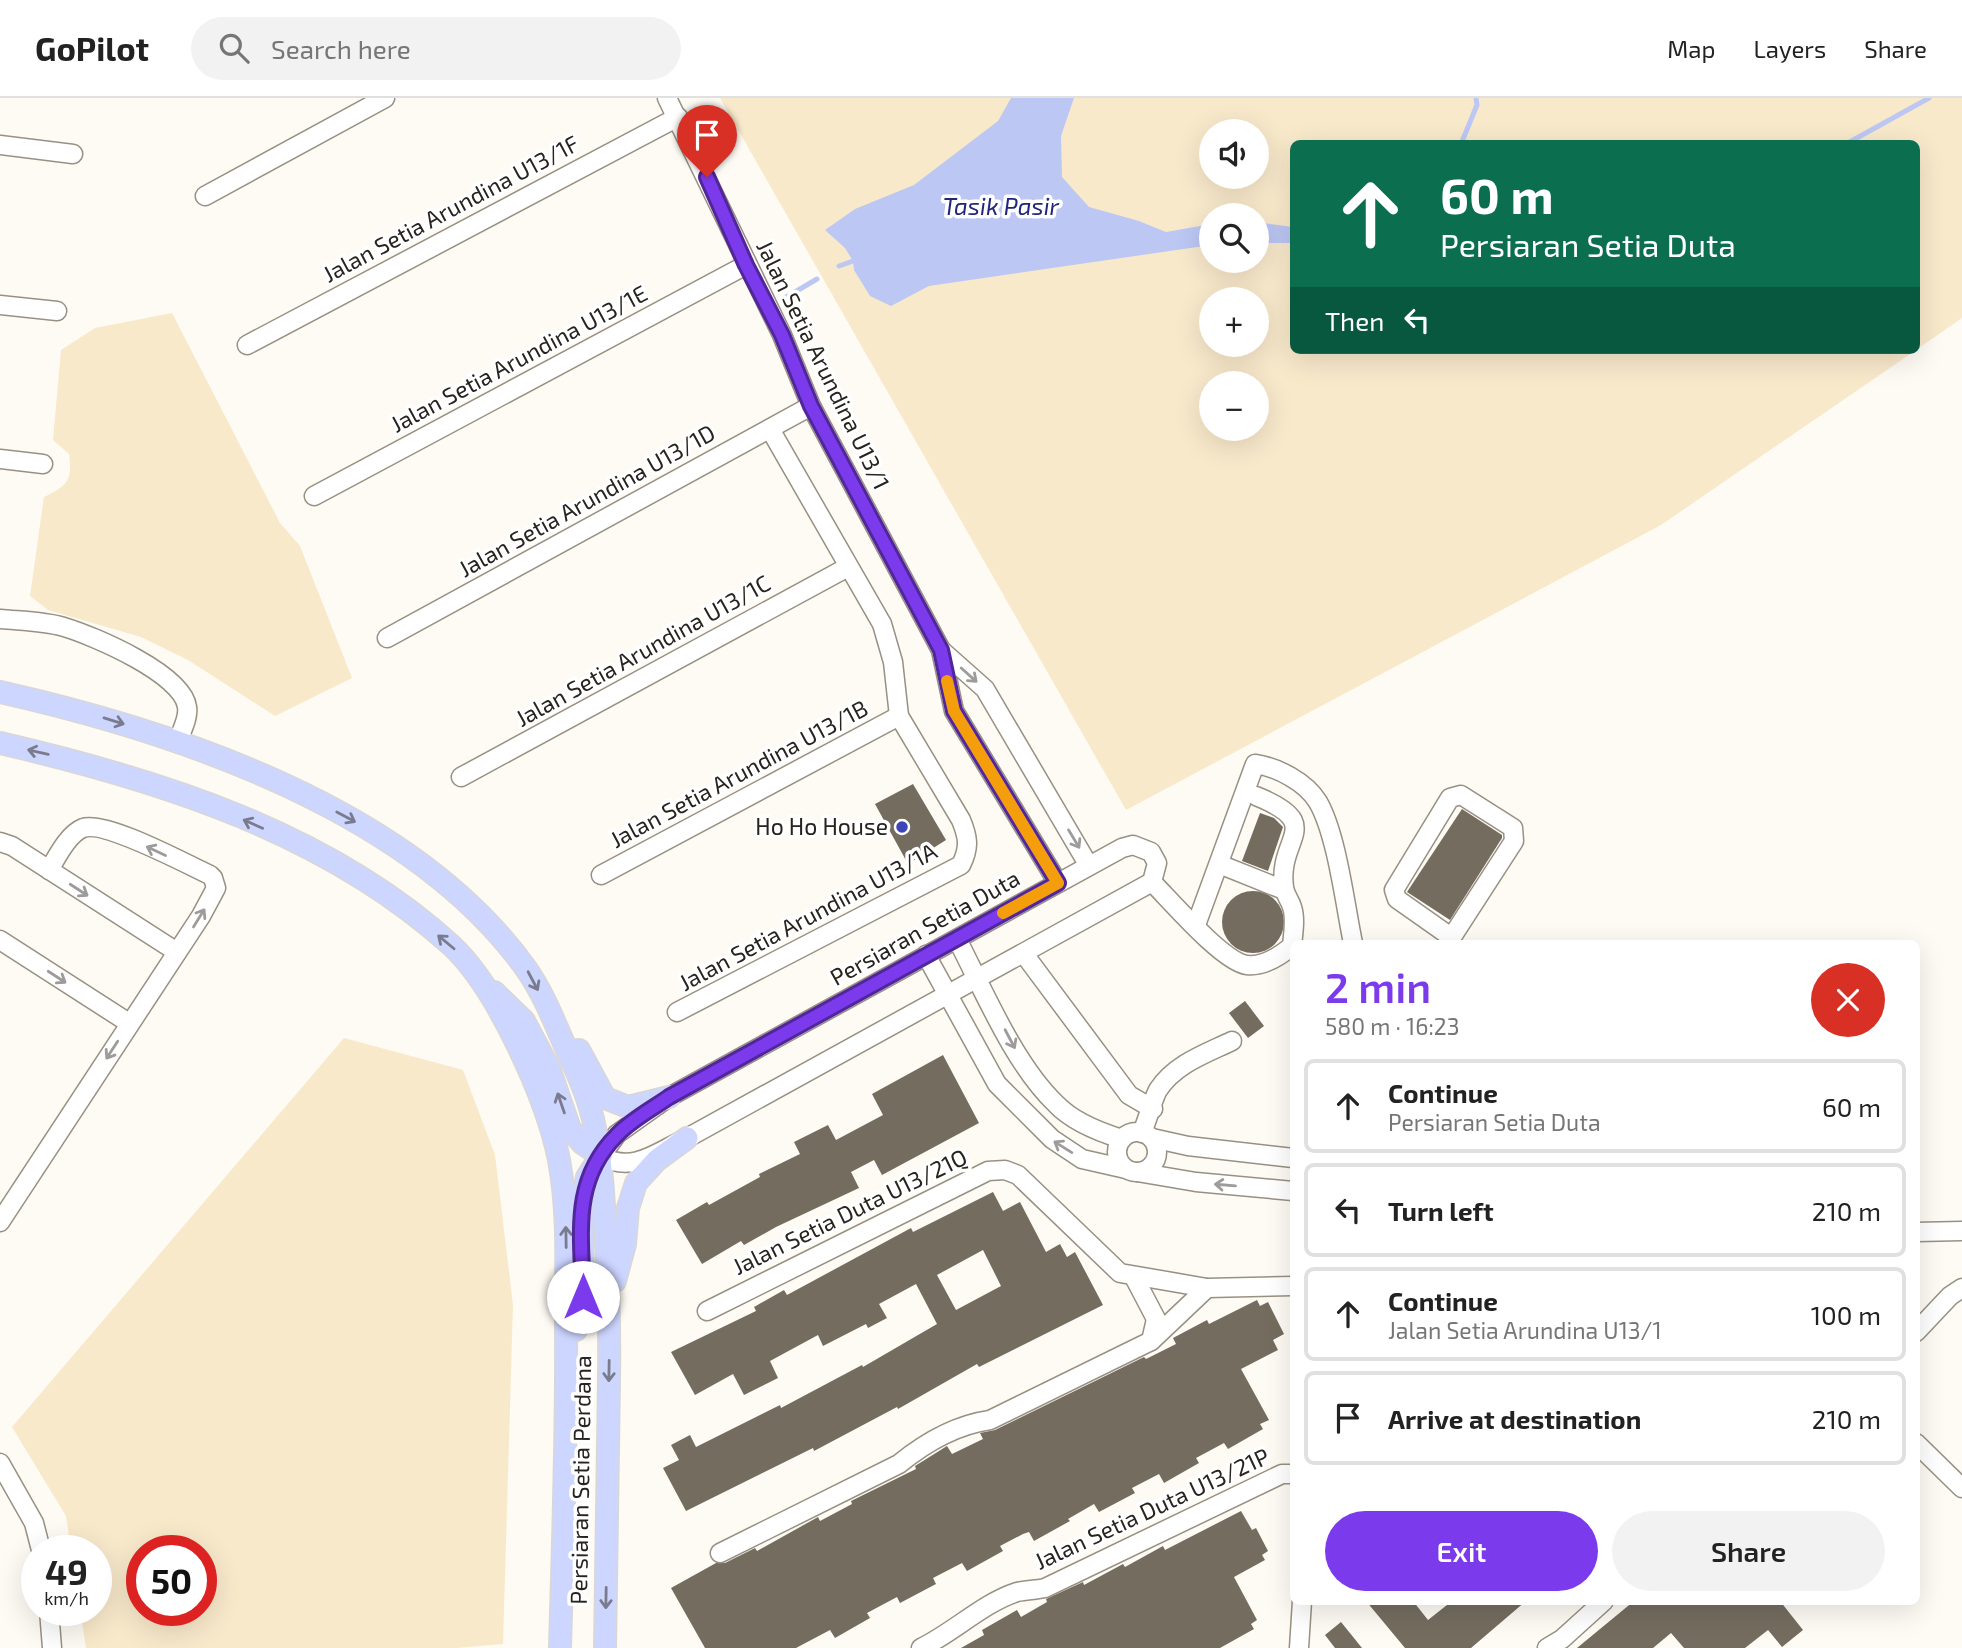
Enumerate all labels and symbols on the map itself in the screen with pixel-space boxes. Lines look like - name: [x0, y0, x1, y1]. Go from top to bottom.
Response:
- pin: [677, 105, 737, 177]
- street label: Jalan Setia Arundina U13/1F: [318, 129, 583, 288]
- water label: Tasik Pasir: [943, 191, 1060, 220]
- street label: Jalan Setia Arundina U13/1: [751, 235, 896, 494]
- street label: Jalan Setia Arundina U13/1E: [385, 279, 652, 438]
- street label: Jalan Setia Arundina U13/1D: [453, 418, 720, 582]
- street label: Jalan Setia Arundina U13/1C: [510, 568, 775, 732]
- one-way arrow: [960, 667, 978, 683]
- street label: Jalan Setia Arundina U13/1B: [605, 693, 872, 853]
- one-way arrow: [102, 716, 124, 729]
- one-way arrow: [27, 745, 50, 758]
- one-way arrow: [335, 811, 356, 824]
- place label: Ho Ho House: [755, 812, 888, 840]
- one-way arrow: [243, 817, 265, 830]
- marker: Ho Ho House: [894, 819, 910, 835]
- one-way arrow: [1067, 829, 1081, 849]
- street label: Jalan Setia Arundina U13/1A: [674, 836, 942, 996]
- one-way arrow: [146, 844, 167, 857]
- street label: Persiaran Setia Duta: [825, 863, 1024, 991]
- one-way arrow: [69, 883, 89, 897]
- one-way arrow: [192, 909, 207, 928]
- one-way arrow: [437, 934, 455, 950]
- one-way arrow: [47, 971, 67, 985]
- one-way arrow: [526, 971, 540, 991]
- one-way arrow: [1004, 1028, 1017, 1049]
- one-way arrow: [105, 1039, 119, 1059]
- one-way arrow: [554, 1093, 566, 1115]
- one-way arrow: [1054, 1139, 1073, 1154]
- street label: Jalan Setia Duta U13/21Q: [728, 1142, 971, 1280]
- one-way arrow: [1215, 1178, 1237, 1191]
- one-way arrow: [559, 1226, 573, 1249]
- position arrow: [546, 1260, 620, 1334]
- street label: Persiaran Setia Perdana: [564, 1355, 596, 1605]
- one-way arrow: [602, 1359, 616, 1382]
- street label: Jalan Setia Duta U13/21P: [1030, 1441, 1273, 1575]
- speed limit sign: 50: [126, 1535, 217, 1626]
- one-way arrow: [599, 1586, 613, 1609]

